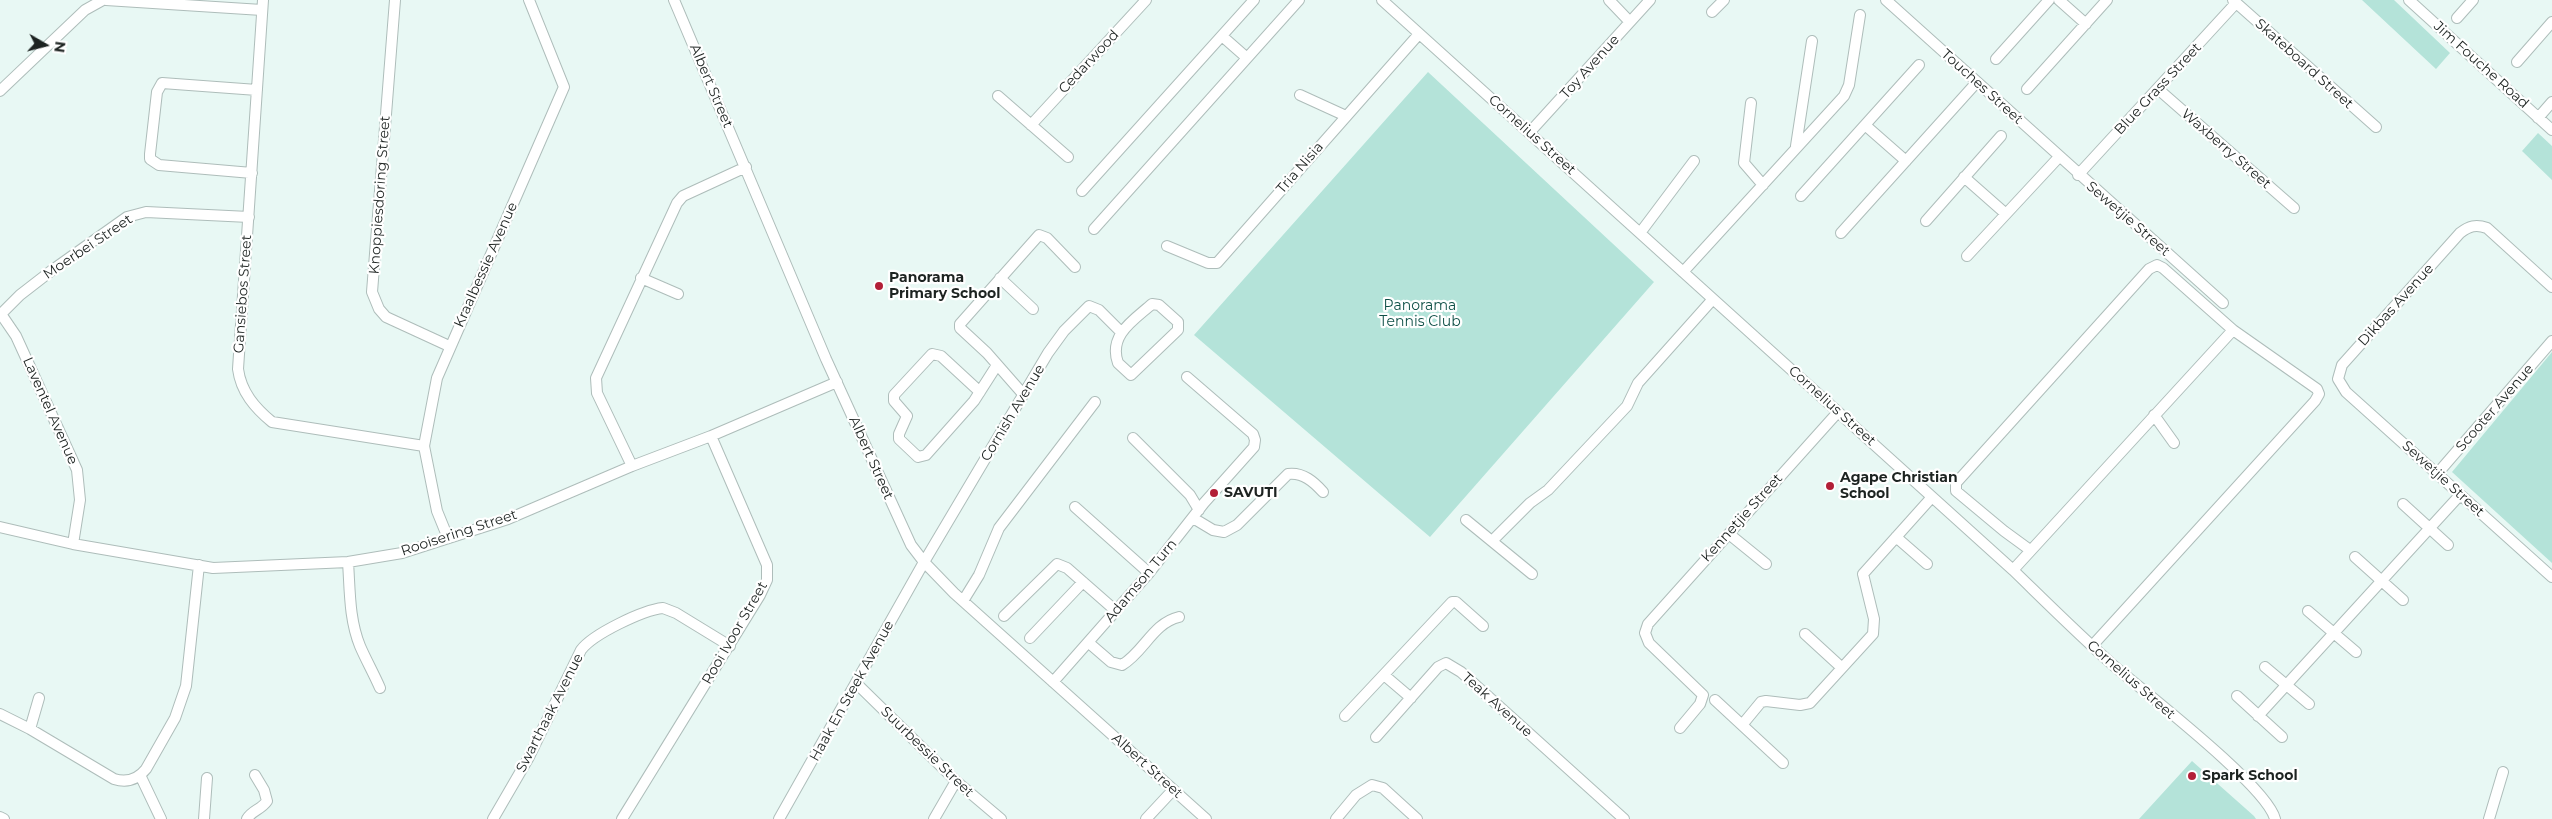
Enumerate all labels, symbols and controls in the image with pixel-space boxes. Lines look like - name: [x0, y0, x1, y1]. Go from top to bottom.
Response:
- street label: Skateboard Street: [2251, 15, 2357, 113]
- street label: Jim Fouche Road: [2430, 18, 2532, 112]
- north arrow: [20, 20, 70, 70]
- street label: Cedarwood: [1055, 27, 1123, 97]
- street label: Toy Avenue: [1557, 32, 1623, 102]
- text: N: [50, 40, 70, 54]
- street label: Blue Grass Street: [2111, 40, 2205, 138]
- street label: Albert Street: [686, 42, 736, 130]
- street label: Touches Street: [1938, 46, 2026, 128]
- street label: Cornelius Street: [1485, 91, 1579, 179]
- street label: Waxberry Street: [2178, 106, 2274, 192]
- street label: Knoppiesdoring Street: [366, 115, 394, 275]
- street label: Tria Nisia: [1273, 139, 1327, 197]
- street label: Sewetjie Street: [2083, 178, 2173, 260]
- street label: Kraalbessie Avenue: [451, 200, 521, 330]
- street label: Moerbei Street: [40, 211, 136, 283]
- street label: Gansiebos Street: [230, 234, 256, 354]
- street label: Dikbas Avenue: [2355, 260, 2437, 350]
- place label: Panorama Primary School: [889, 270, 1000, 302]
- marker: Panorama Primary School: [873, 280, 885, 292]
- park label: Panorama Tennis Club: [1379, 298, 1461, 331]
- street label: Laventel Avenue: [19, 355, 81, 467]
- street label: Scooter Avenue: [2453, 361, 2537, 455]
- street label: Cornish Avenue: [977, 362, 1049, 464]
- street label: Cornelius Street: [1785, 362, 1879, 450]
- street label: Albert Street: [845, 414, 897, 502]
- street label: Sewetjie Street: [2398, 438, 2488, 520]
- street label: Kennetjie Street: [1698, 470, 1786, 566]
- place label: Agape Christian School: [1840, 470, 1958, 502]
- marker: Agape Christian School: [1824, 480, 1836, 492]
- place label: SAVUTI: [1224, 485, 1278, 501]
- marker: SAVUTI: [1208, 487, 1220, 499]
- street label: Rooisering Street: [399, 506, 519, 560]
- street label: Adamson Turn: [1101, 536, 1181, 626]
- street label: Rooi Ivoor Street: [699, 579, 771, 687]
- street label: Haak En Steek Avenue: [806, 618, 898, 764]
- street label: Cornelius Street: [2083, 637, 2179, 723]
- street label: Swarthaak Avenue: [513, 651, 587, 775]
- street label: Teak Avenue: [1458, 669, 1536, 741]
- street label: Suurbessie Street: [877, 703, 977, 801]
- street label: Albert Street: [1108, 730, 1186, 802]
- place label: Spark School: [2202, 768, 2298, 784]
- marker: Spark School: [2186, 770, 2198, 782]

